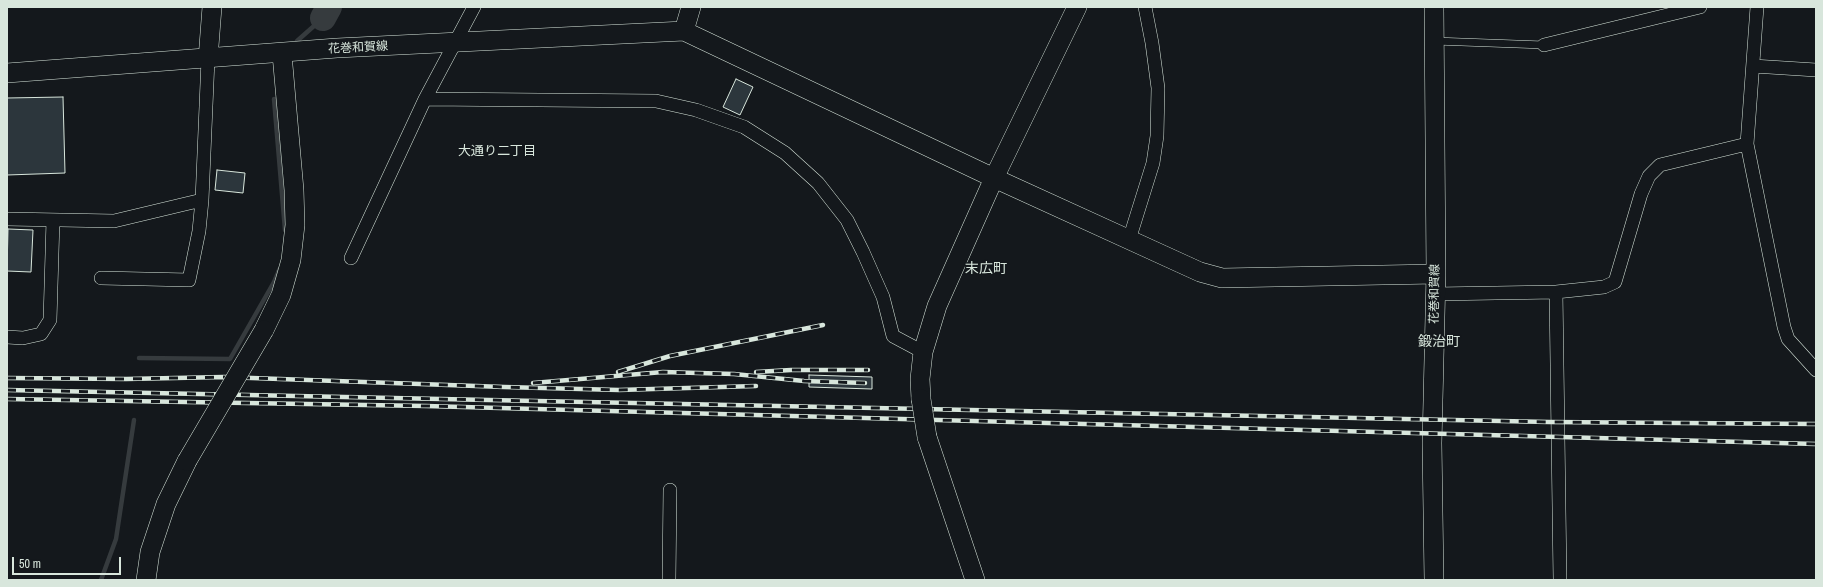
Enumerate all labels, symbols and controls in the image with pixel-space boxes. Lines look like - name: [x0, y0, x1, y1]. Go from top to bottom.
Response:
- street label: 花巻和賀線: [328, 39, 388, 57]
- district label: 大通り二丁目: [458, 144, 536, 160]
- district label: 末広町: [965, 261, 1007, 277]
- street label: 花巻和賀線: [1427, 264, 1443, 324]
- district label: 鍛治町: [1418, 334, 1460, 350]
- scale bar: [14, 549, 123, 575]
- text: 50 m: [19, 556, 41, 572]

